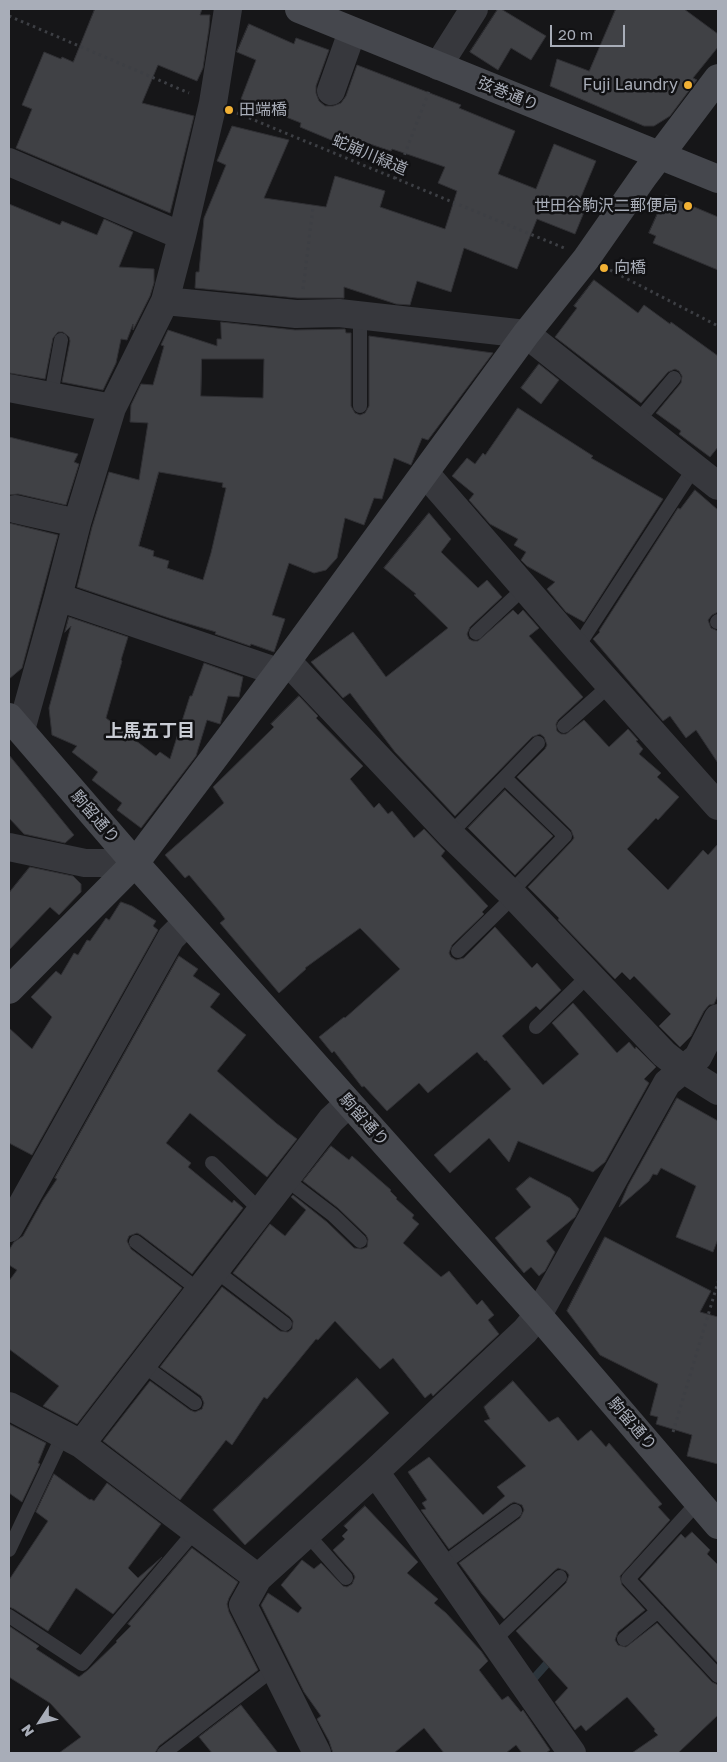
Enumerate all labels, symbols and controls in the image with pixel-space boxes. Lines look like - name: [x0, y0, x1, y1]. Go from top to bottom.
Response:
- scale bar: [552, 15, 627, 47]
- text: 20 m: [558, 25, 593, 43]
- street label: 弦巻通り: [475, 73, 541, 115]
- place label: Fuji Laundry: [583, 75, 678, 95]
- marker: Fuji Laundry: [682, 79, 694, 91]
- place label: 田端橋: [239, 100, 287, 120]
- marker: 田端橋: [223, 104, 235, 116]
- street label: 蛇崩川緑道: [329, 131, 411, 179]
- place label: 世田谷駒沢二郵便局: [534, 196, 678, 216]
- marker: 世田谷駒沢二郵便局: [682, 200, 694, 212]
- place label: 向橋: [614, 258, 646, 278]
- marker: 向橋: [598, 262, 610, 274]
- district label: 上馬五丁目: [105, 720, 195, 742]
- street label: 駒留通り: [67, 787, 123, 847]
- street label: 駒留通り: [335, 1090, 393, 1150]
- street label: 駒留通り: [604, 1394, 660, 1454]
- north arrow: [15, 1697, 65, 1747]
- text: N: [17, 1722, 37, 1740]

